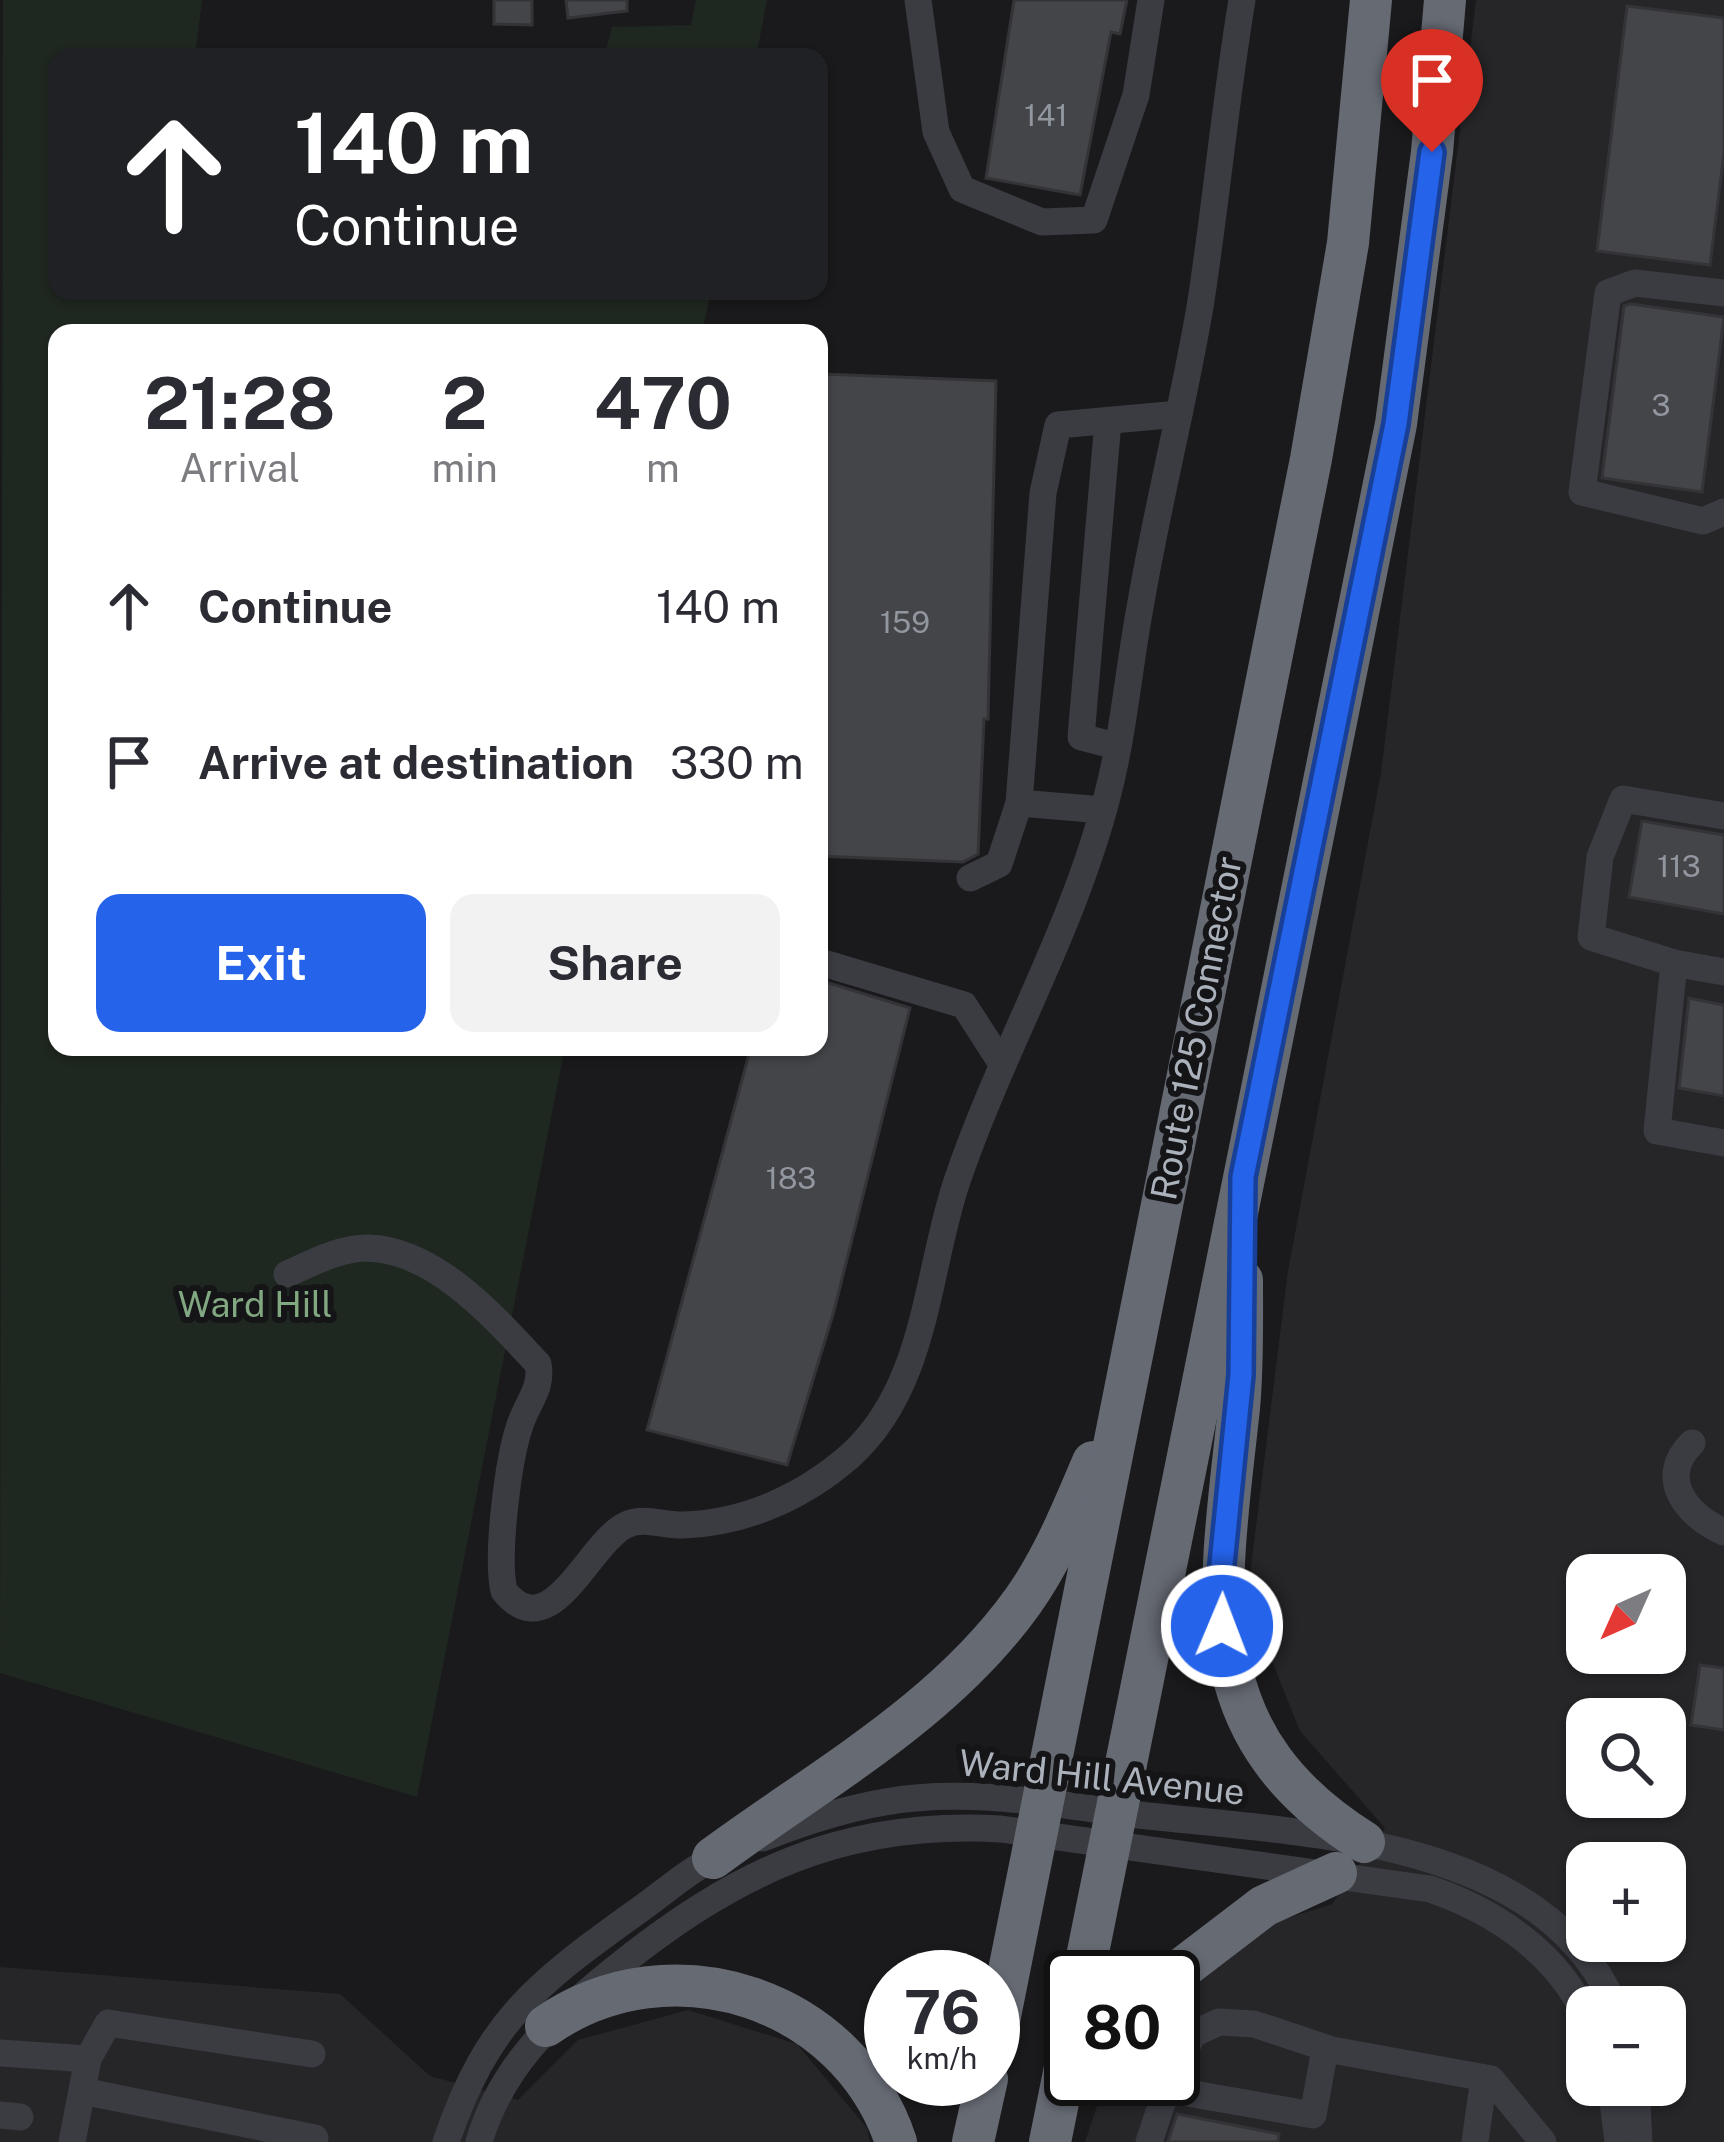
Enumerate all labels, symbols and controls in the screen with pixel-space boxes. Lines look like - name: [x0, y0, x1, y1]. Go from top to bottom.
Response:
- pin: [1381, 29, 1483, 152]
- icon: arrive: [1399, 47, 1465, 113]
- text: 140 m: [294, 93, 533, 192]
- icon: ahead: [96, 96, 252, 252]
- house number: 141: [1024, 97, 1068, 133]
- text: Continue: [294, 194, 519, 257]
- text: 21:28: [144, 361, 336, 445]
- text: 2: [442, 361, 488, 445]
- text: 470: [594, 361, 732, 445]
- house number: 3: [1652, 387, 1670, 423]
- text: Arrival: [180, 445, 300, 491]
- text: min: [432, 445, 498, 491]
- text: m: [646, 445, 680, 491]
- icon: ahead: [96, 573, 162, 639]
- text: Continue: [198, 580, 392, 633]
- text: 140 m: [656, 580, 780, 633]
- house number: 159: [880, 604, 930, 640]
- icon: arrive: [96, 729, 162, 795]
- text: Arrive at destination: [198, 736, 634, 789]
- text: 330 m: [670, 736, 804, 789]
- house number: 113: [1657, 848, 1701, 884]
- street label: Route 125 Connector: [1142, 853, 1250, 1203]
- button: Exit: [96, 894, 426, 1032]
- button: Share: [450, 894, 780, 1032]
- house number: 183: [766, 1160, 816, 1196]
- park label: Ward Hill: [178, 1283, 332, 1325]
- north arrow: [1566, 1554, 1686, 1674]
- map controls: [1566, 1554, 1686, 2106]
- position arrow: [1159, 1563, 1285, 1689]
- button: search: [1566, 1698, 1686, 1818]
- street label: Ward Hill Avenue: [957, 1741, 1247, 1813]
- button: +: [1566, 1842, 1686, 1962]
- speed limit sign: 80: [1044, 1950, 1200, 2106]
- text: 76: [904, 1977, 980, 2048]
- button: −: [1566, 1986, 1686, 2106]
- text: km/h: [907, 2040, 977, 2076]

